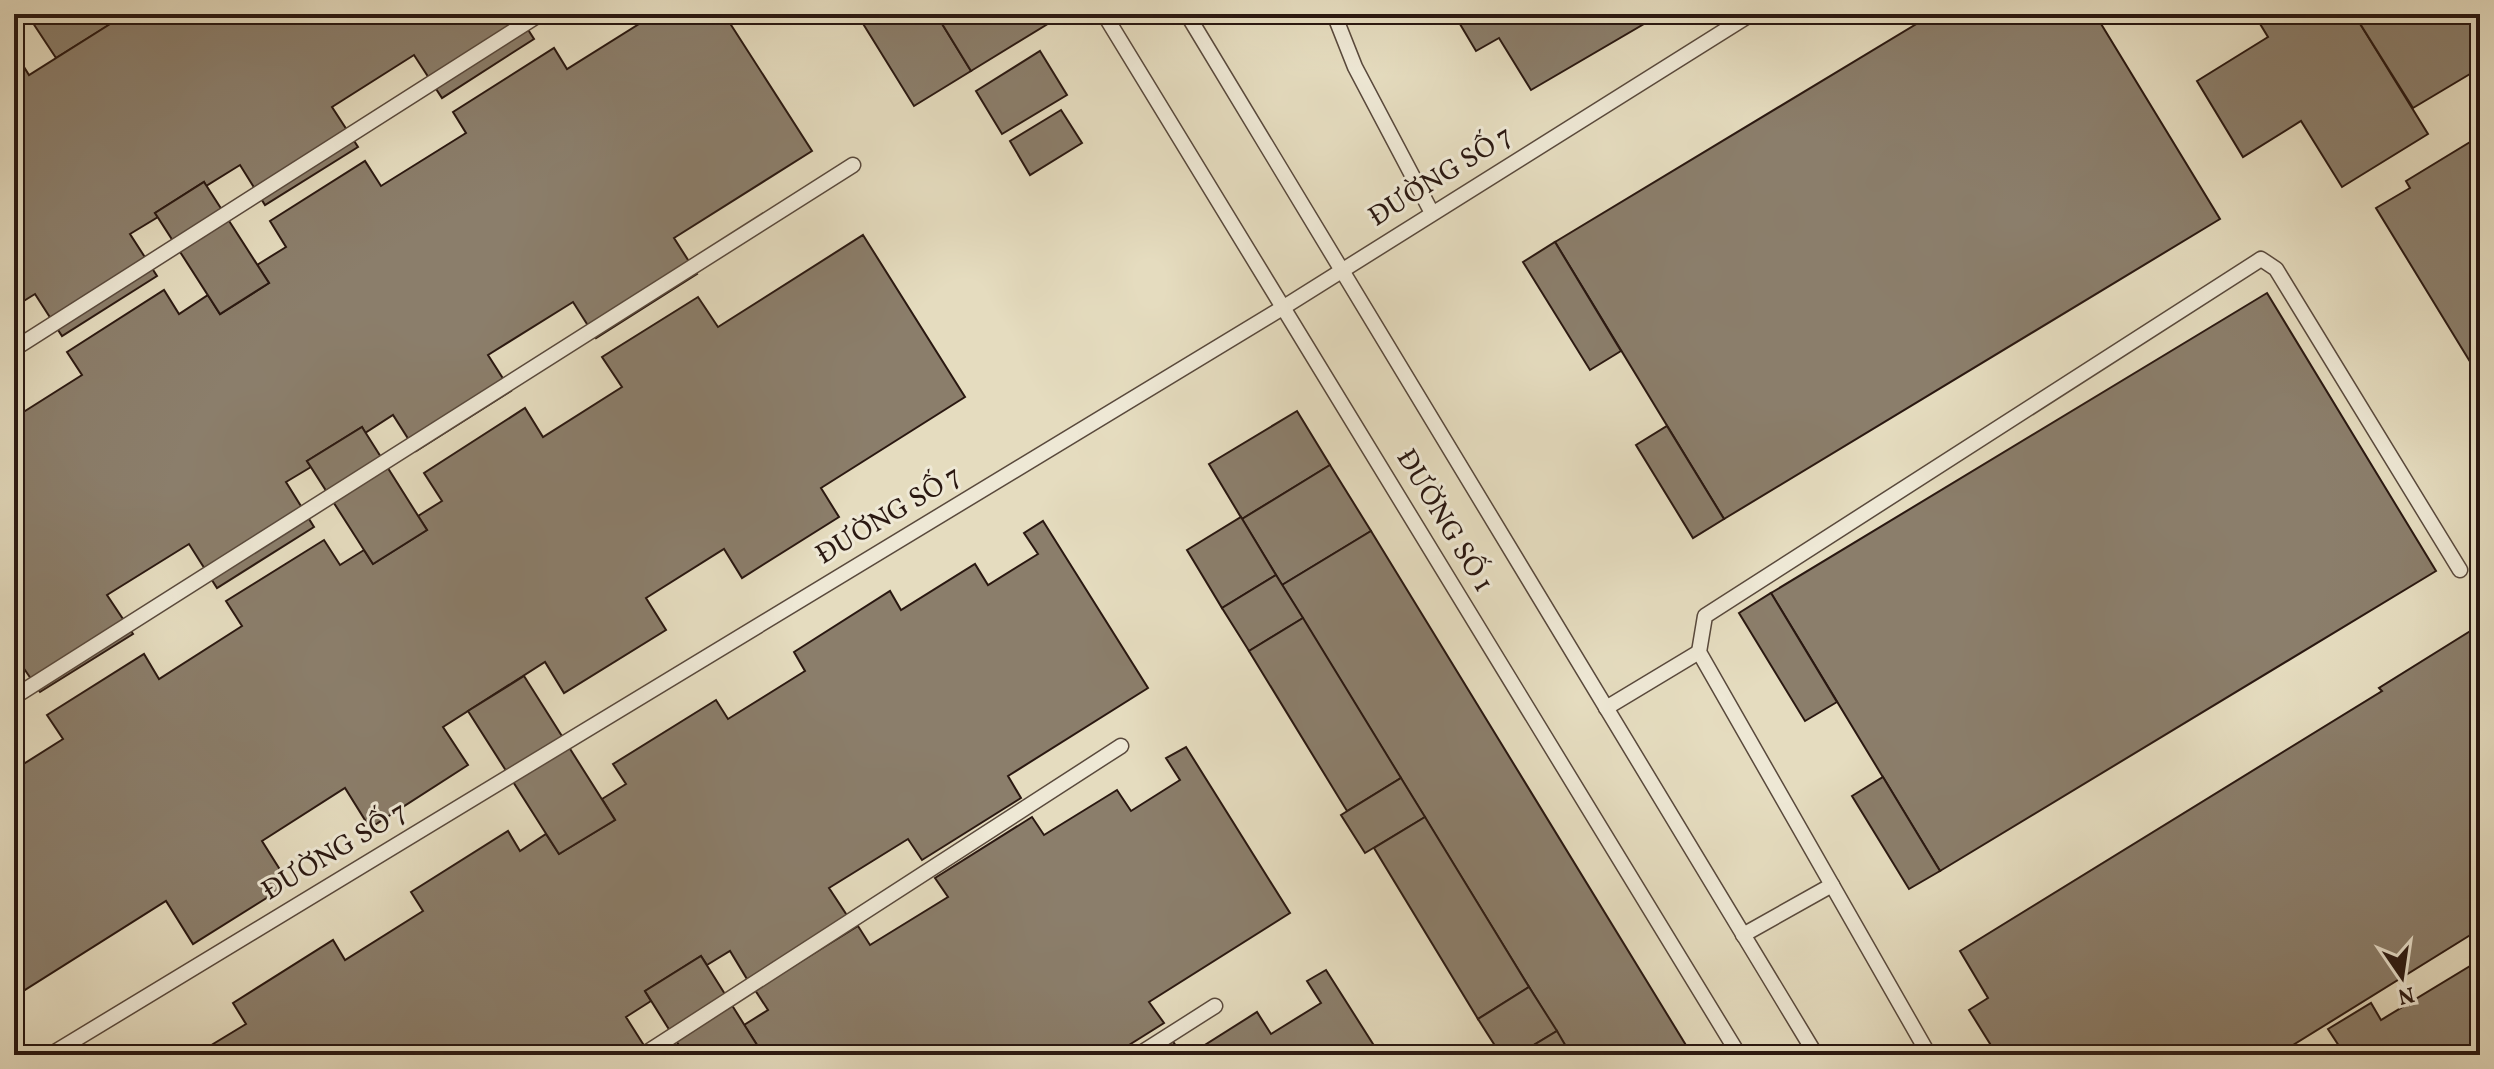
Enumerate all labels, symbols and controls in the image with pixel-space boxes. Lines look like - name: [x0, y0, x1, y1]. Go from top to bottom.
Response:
- street label: ĐƯỜNG SỐ 7: [1361, 116, 1521, 237]
- street label: ĐƯỜNG SỐ 1: [1386, 442, 1503, 600]
- street label: ĐƯỜNG SỐ 7: [808, 456, 969, 575]
- street label: ĐƯỜNG SỐ 7: [254, 792, 415, 911]
- north arrow: [2362, 937, 2442, 1017]
- text: N: [2395, 977, 2417, 1011]

